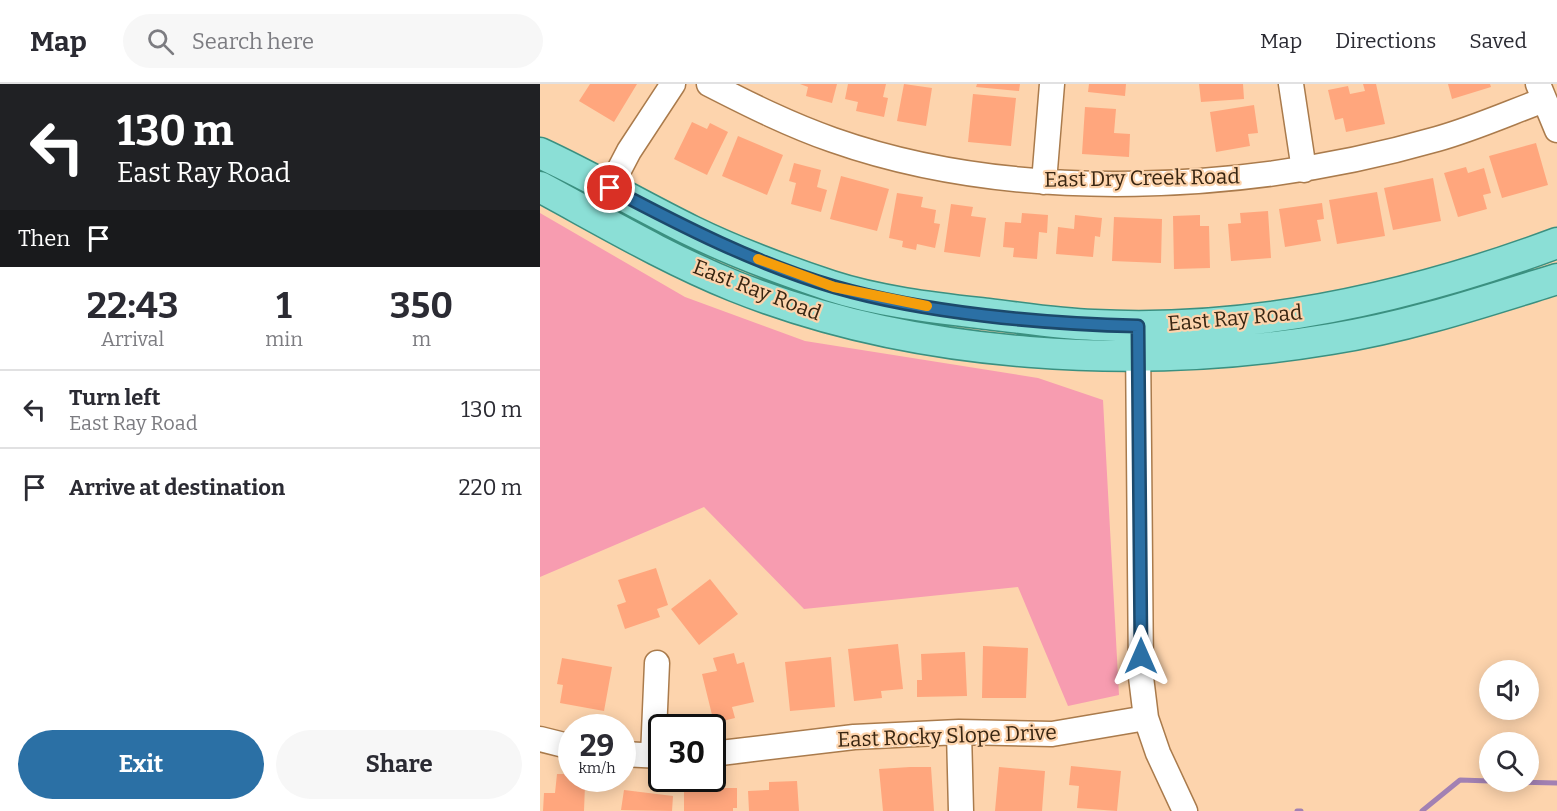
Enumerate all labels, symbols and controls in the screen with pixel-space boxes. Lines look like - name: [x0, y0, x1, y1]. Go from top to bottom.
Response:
- search box: [123, 14, 543, 68]
- text: Map: [30, 25, 87, 58]
- icon: search: [144, 25, 177, 58]
- text: Search here: [192, 28, 314, 55]
- text: Map: [1260, 28, 1302, 54]
- text: Directions: [1335, 28, 1436, 54]
- text: Saved: [1469, 28, 1527, 54]
- text: 130 m: [117, 106, 234, 156]
- icon: left: [18, 108, 96, 186]
- text: East Ray Road: [117, 157, 291, 189]
- pin: [584, 162, 635, 213]
- street label: East Dry Creek Road: [1044, 163, 1240, 193]
- icon: arrive: [593, 171, 626, 204]
- icon: arrive: [82, 222, 115, 255]
- text: Then: [18, 225, 70, 252]
- street label: East Ray Road: [689, 254, 825, 326]
- text: 22:43: [87, 284, 178, 328]
- text: 1: [276, 284, 292, 328]
- text: 350: [390, 284, 453, 328]
- street label: East Ray Road: [1167, 299, 1303, 337]
- text: Arrival: [101, 327, 164, 351]
- text: min: [265, 327, 303, 351]
- text: m: [412, 327, 431, 351]
- text: Turn left: [69, 384, 161, 411]
- icon: left: [18, 393, 51, 426]
- text: 130 m: [461, 396, 522, 423]
- text: East Ray Road: [69, 411, 198, 435]
- icon: arrive: [18, 471, 51, 504]
- text: Arrive at destination: [69, 474, 285, 501]
- text: 220 m: [459, 474, 522, 501]
- position arrow: [1109, 624, 1173, 688]
- map controls: [1479, 660, 1539, 792]
- button: sound: [1479, 660, 1539, 720]
- speed limit sign: 30: [648, 714, 726, 792]
- street label: East Rocky Slope Drive: [837, 719, 1057, 753]
- text: 29: [580, 728, 614, 764]
- button: Exit: [18, 730, 264, 799]
- button: Share: [276, 730, 522, 799]
- button: search: [1479, 732, 1539, 792]
- text: km/h: [578, 759, 616, 777]

